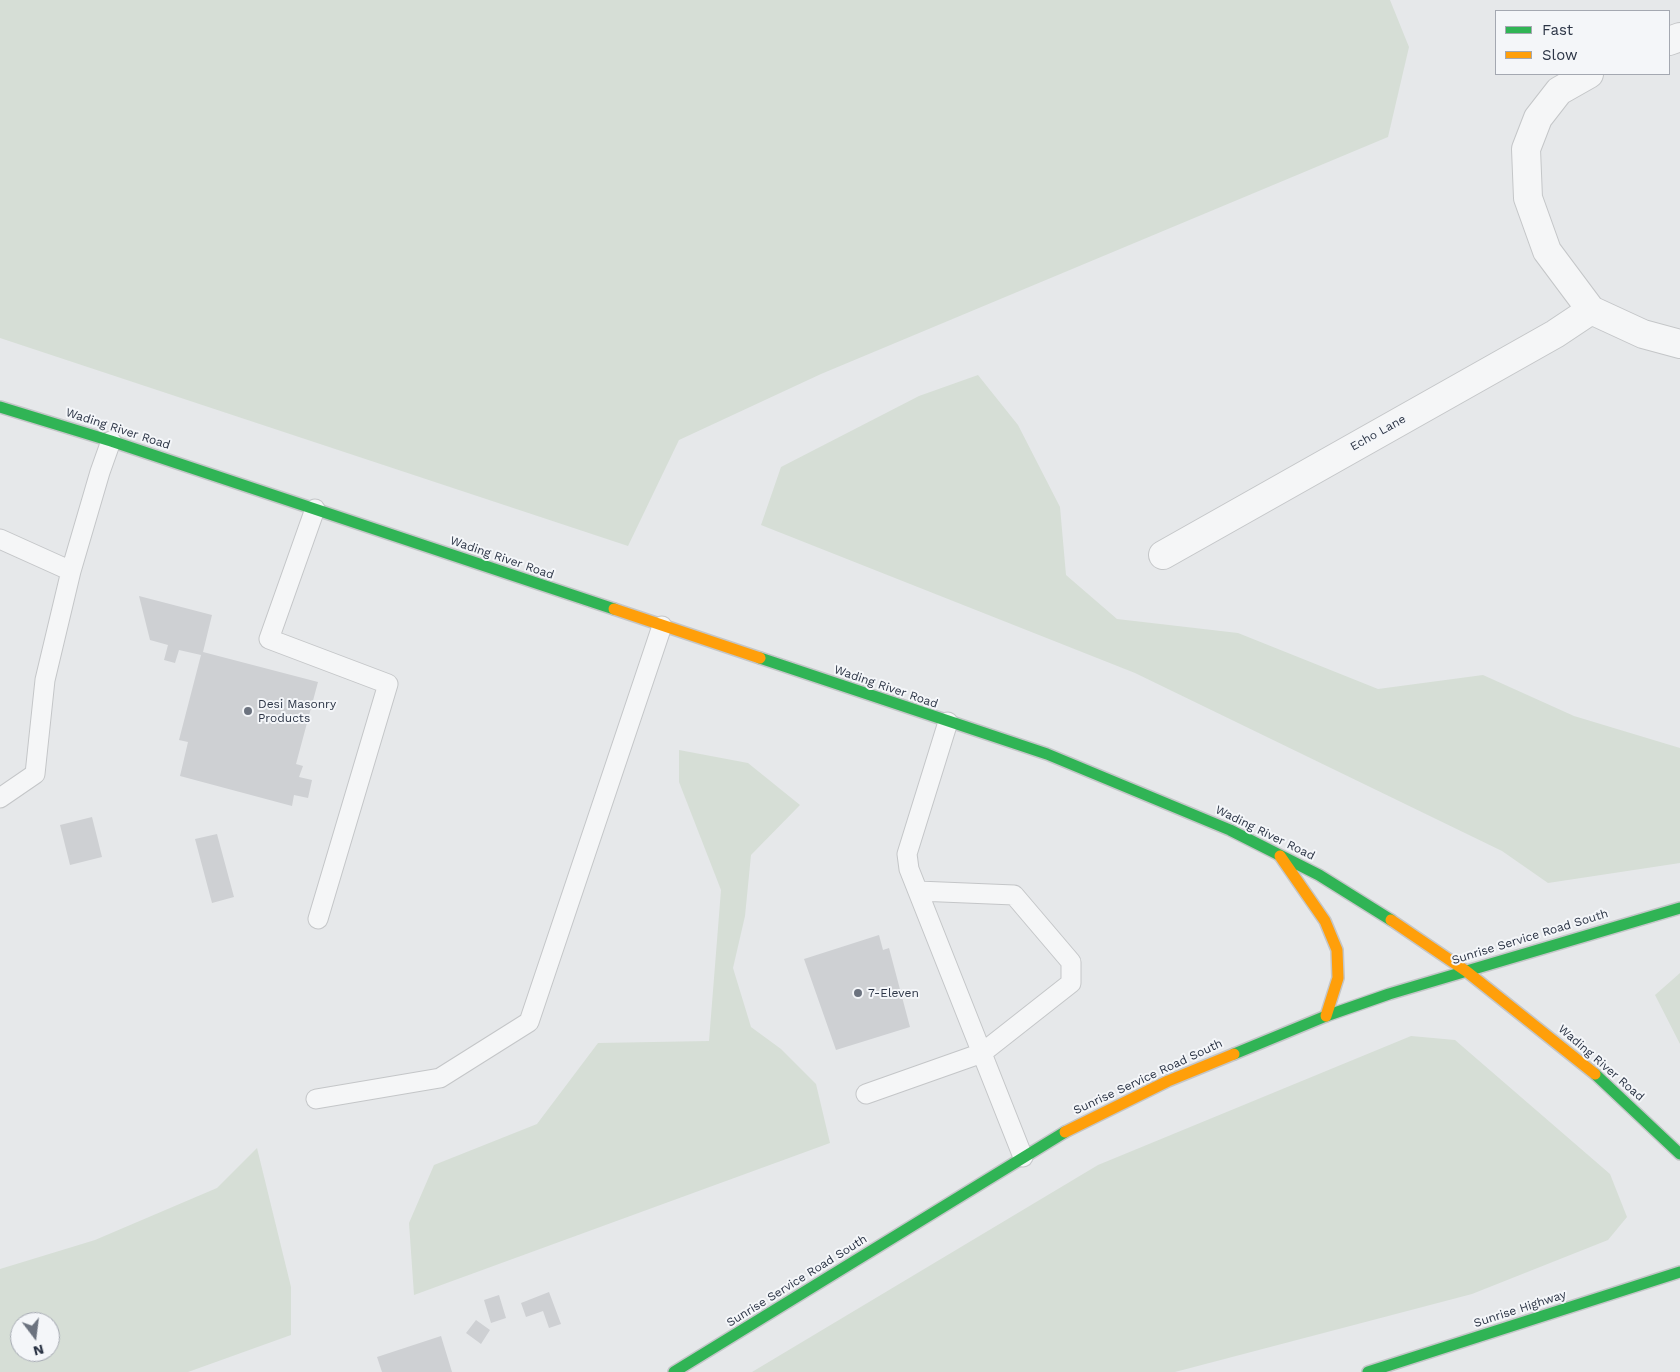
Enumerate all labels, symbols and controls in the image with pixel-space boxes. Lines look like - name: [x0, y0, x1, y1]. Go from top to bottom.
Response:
- legend: [1495, 10, 1670, 75]
- text: Fast: [1542, 21, 1573, 39]
- text: Slow: [1542, 46, 1578, 64]
- street label: Wading River Road: [64, 405, 172, 453]
- street label: Echo Lane: [1348, 412, 1408, 454]
- street label: Wading River Road: [448, 533, 556, 583]
- street label: Wading River Road: [832, 662, 940, 712]
- place label: Desi Masonry Products: [258, 697, 336, 725]
- marker: Desi Masonry Products: [242, 705, 254, 717]
- street label: Wading River Road: [1213, 803, 1317, 863]
- street label: Sunrise Service Road South: [1450, 906, 1610, 968]
- place label: 7-Eleven: [868, 986, 919, 1000]
- marker: 7-Eleven: [852, 987, 864, 999]
- street label: Wading River Road: [1555, 1022, 1647, 1104]
- street label: Sunrise Service Road South: [1071, 1036, 1225, 1118]
- street label: Sunrise Service Road South: [724, 1232, 870, 1330]
- street label: Sunrise Highway: [1472, 1287, 1568, 1331]
- north arrow: [10, 1312, 60, 1362]
- text: N: [32, 1341, 46, 1360]

